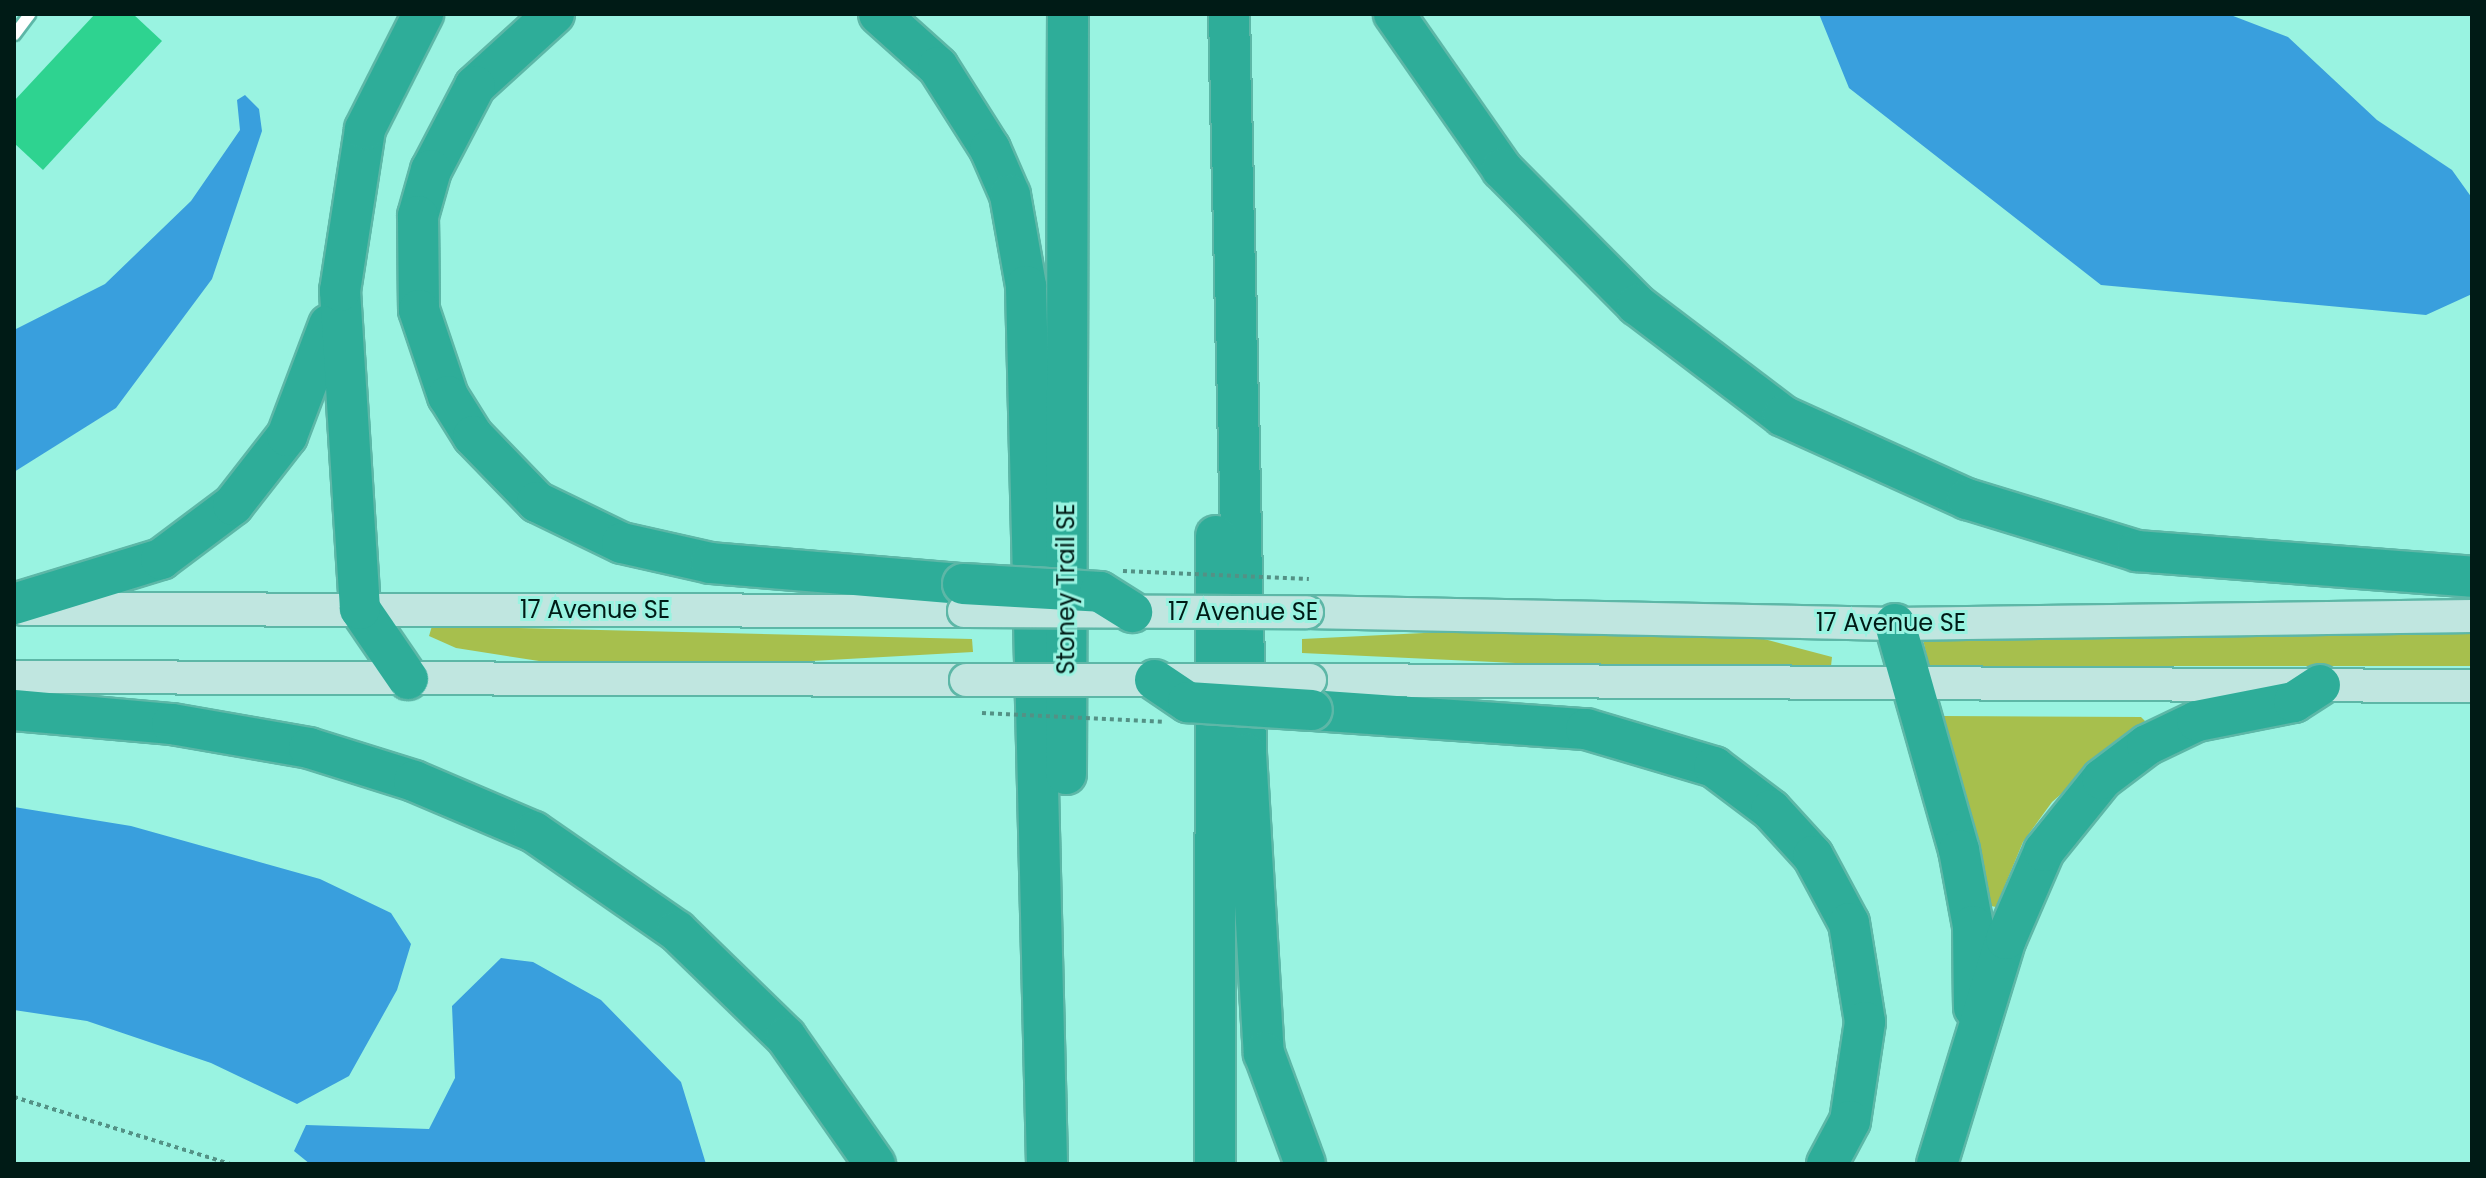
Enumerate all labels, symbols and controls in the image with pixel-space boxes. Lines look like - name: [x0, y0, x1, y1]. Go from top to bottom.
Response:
- street label: Stoney Trail SE: [1052, 503, 1080, 675]
- street label: 17 Avenue SE: [520, 596, 670, 624]
- street label: 17 Avenue SE: [1168, 598, 1318, 626]
- street label: 17 Avenue SE: [1816, 609, 1966, 637]

